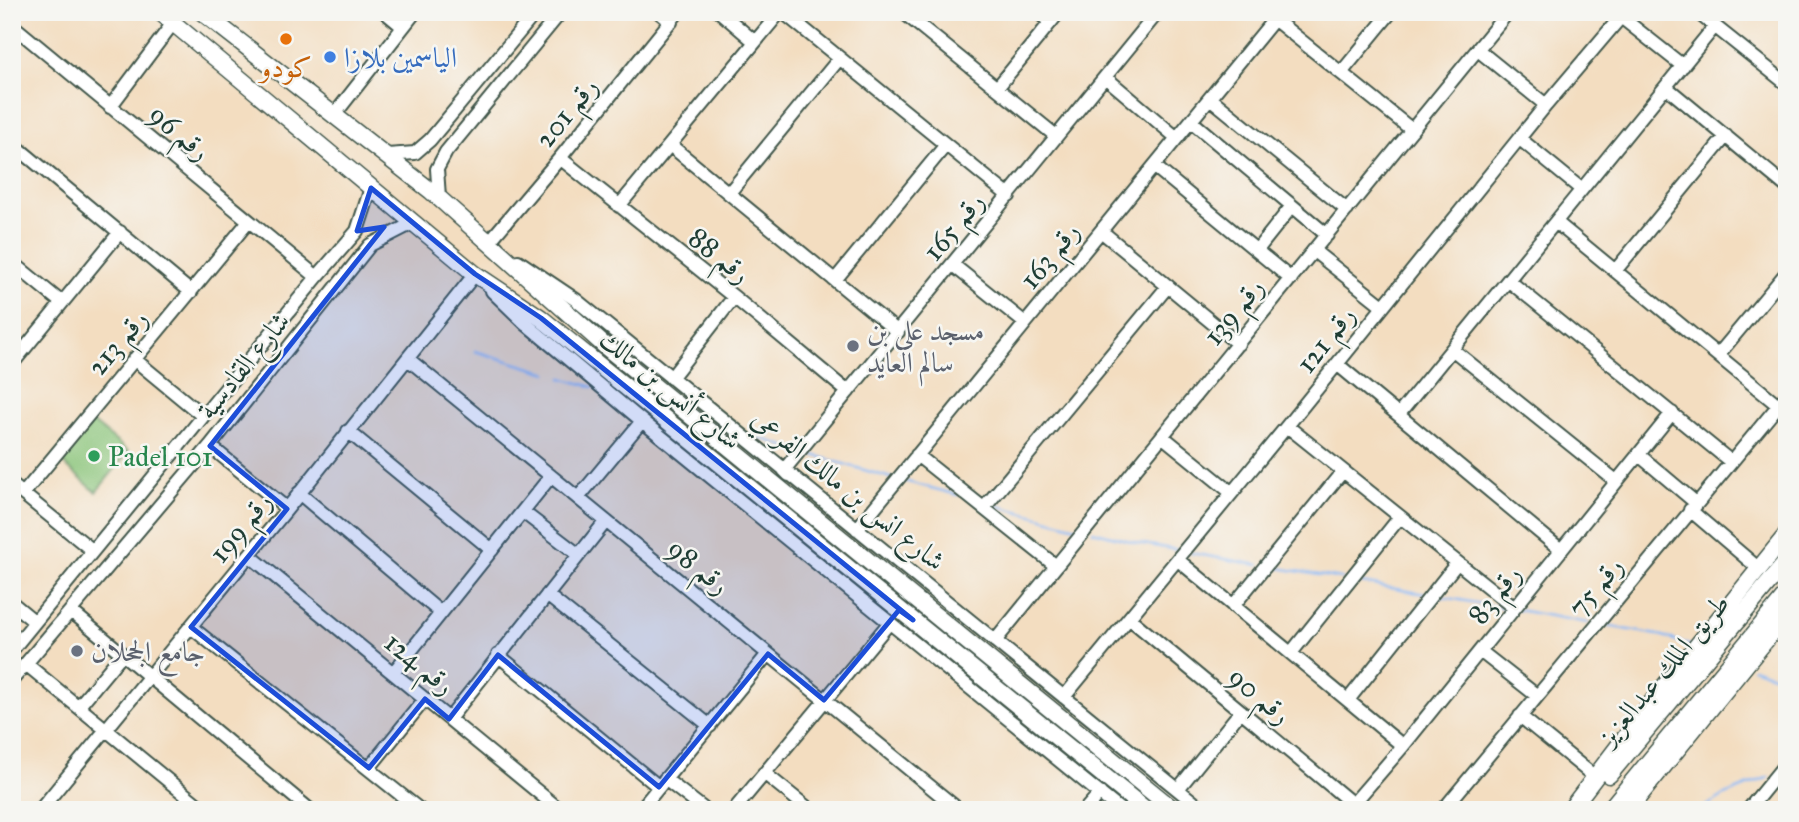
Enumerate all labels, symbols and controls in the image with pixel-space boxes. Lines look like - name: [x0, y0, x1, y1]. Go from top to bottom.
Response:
- marker: كودو: [278, 31, 294, 47]
- place label: الياسمين بلازا: [344, 40, 457, 75]
- marker: الياسمين بلازا: [322, 49, 338, 65]
- place label: كودو: [257, 50, 312, 85]
- street label: رقم 201: [527, 70, 612, 160]
- street label: رقم 96: [136, 97, 218, 175]
- street label: رقم 165: [915, 185, 999, 273]
- street label: رقم 163: [1012, 215, 1094, 302]
- street label: رقم 88: [676, 220, 758, 298]
- street label: رقم 139: [1195, 270, 1278, 358]
- street label: رقم 121: [1288, 299, 1370, 386]
- street label: رقم 213: [80, 302, 162, 389]
- street label: شارع القادسية: [189, 304, 302, 430]
- place label: مسجد علي بن سالم العايد: [867, 313, 984, 387]
- street label: شارع أنس بن مالك: [589, 320, 750, 462]
- marker: مسجد علي بن سالم العايد: [845, 338, 861, 354]
- street label: شارع انس بن مالك الفرعي: [741, 400, 953, 583]
- place label: Padel 101: [108, 439, 213, 474]
- marker: Padel 101: [86, 448, 102, 464]
- street label: رقم 199: [201, 485, 286, 575]
- street label: رقم 98: [655, 531, 737, 609]
- street label: رقم 75: [1560, 549, 1638, 629]
- street label: رقم 83: [1460, 557, 1536, 637]
- street label: طريق الملك عبدالعزيز: [1588, 586, 1737, 755]
- street label: رقم 124: [372, 624, 462, 709]
- place label: جامع الجحلان: [91, 634, 205, 677]
- marker: جامع الجحلان: [69, 643, 85, 659]
- street label: رقم 90: [1215, 659, 1298, 739]

